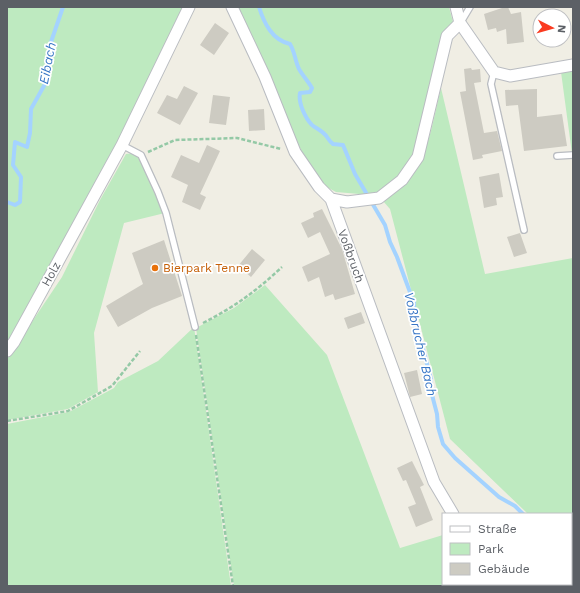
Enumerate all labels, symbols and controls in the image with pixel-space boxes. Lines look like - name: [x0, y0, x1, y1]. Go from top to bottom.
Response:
- north arrow: [532, 8, 572, 48]
- text: N: [555, 24, 568, 34]
- water label: Eibach: [36, 41, 59, 85]
- street label: Voßbruch: [335, 227, 367, 285]
- street label: Holz: [39, 259, 63, 289]
- place label: Bierpark Tenne: [163, 261, 250, 275]
- marker: Bierpark Tenne: [150, 263, 160, 273]
- water label: Voßbrucher Bach: [401, 291, 440, 398]
- legend: [442, 513, 572, 585]
- text: Straße: [478, 522, 517, 536]
- text: Park: [478, 542, 504, 556]
- text: Gebäude: [478, 562, 530, 576]

